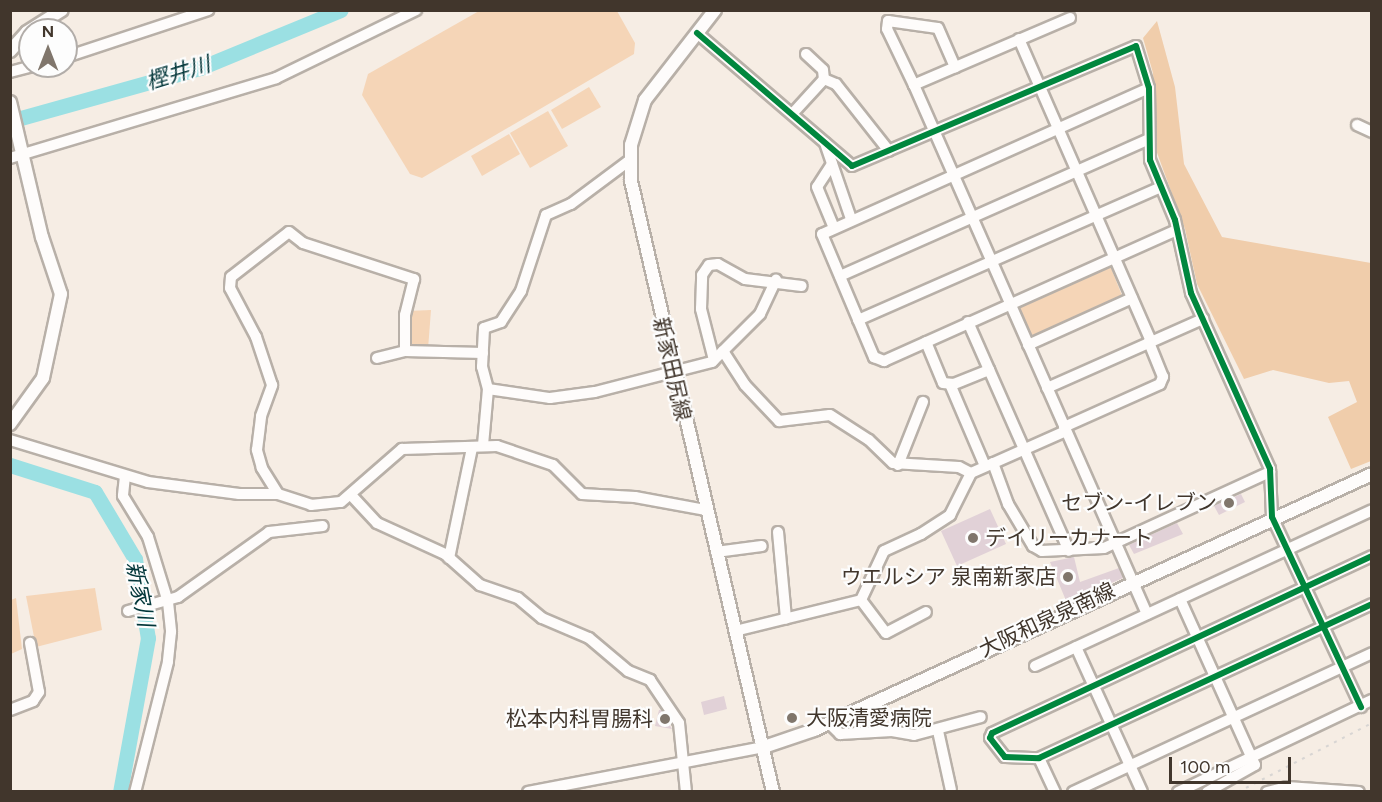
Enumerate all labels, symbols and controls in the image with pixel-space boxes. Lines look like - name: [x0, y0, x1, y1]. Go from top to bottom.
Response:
- north arrow: [18, 18, 78, 78]
- text: N: [42, 22, 54, 41]
- water label: 樫井川: [143, 51, 213, 95]
- street label: 新家田尻線: [648, 315, 696, 423]
- place label: セブン-イレブン: [1061, 490, 1217, 516]
- marker: セブン-イレブン: [1222, 496, 1236, 510]
- place label: デイリーカナート: [985, 525, 1153, 551]
- marker: デイリーカナート: [966, 531, 980, 545]
- water label: 新家川: [121, 559, 159, 629]
- place label: ウエルシア 泉南新家店: [841, 564, 1056, 590]
- marker: ウエルシア 泉南新家店: [1061, 570, 1075, 584]
- street label: 大阪和泉泉南線: [975, 578, 1119, 662]
- place label: 大阪清愛病院: [806, 705, 932, 731]
- place label: 松本内科胃腸科: [506, 706, 653, 732]
- marker: 大阪清愛病院: [783, 709, 801, 727]
- marker: 松本内科胃腸科: [658, 712, 672, 726]
- scale bar: [1172, 745, 1294, 783]
- text: 100 m: [1180, 756, 1230, 778]

